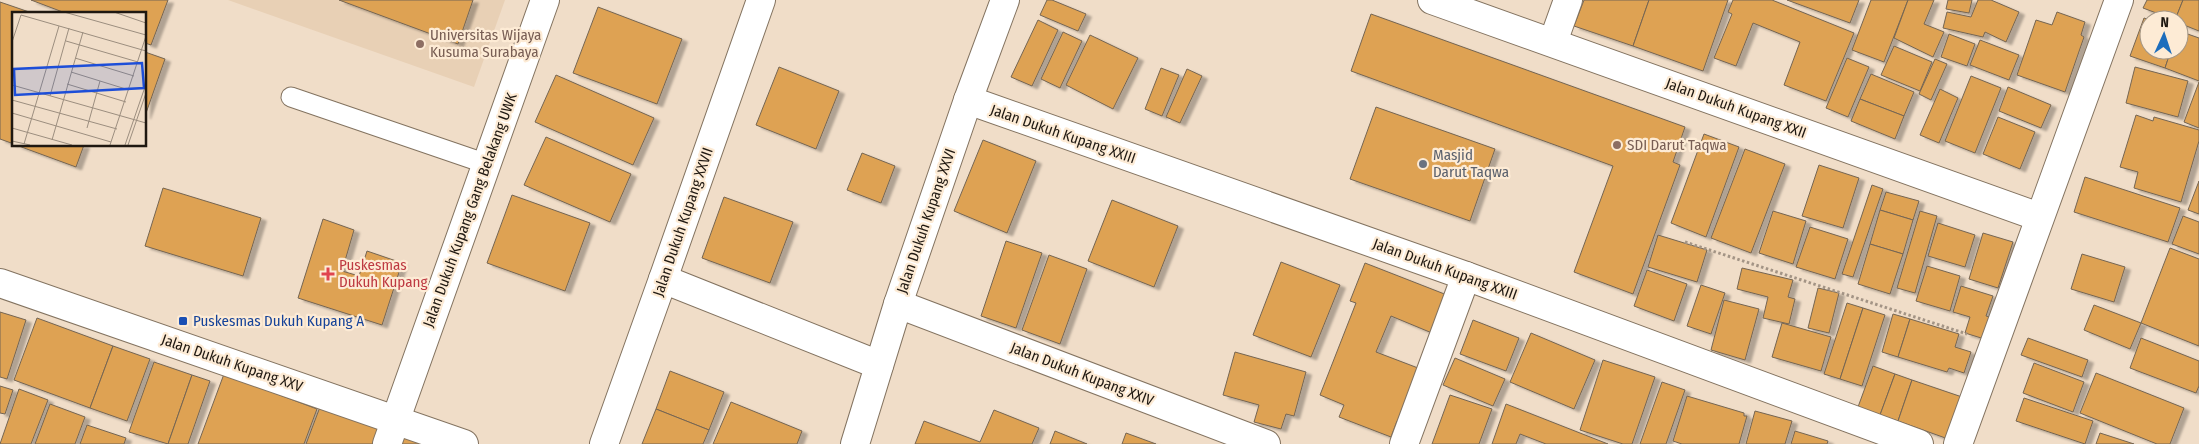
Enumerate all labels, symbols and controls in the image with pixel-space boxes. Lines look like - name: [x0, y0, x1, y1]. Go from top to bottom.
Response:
- north arrow: [2139, 10, 2189, 60]
- inset map: [12, 12, 146, 146]
- text: N: [2160, 14, 2169, 31]
- place label: Universitas Wijaya Kusuma Surabaya: [430, 26, 541, 61]
- marker: Universitas Wijaya Kusuma Surabaya: [414, 38, 426, 50]
- street label: Jalan Dukuh Kupang XXII: [1663, 74, 1809, 142]
- street label: Jalan Dukuh Kupang Gang Belakang UWK: [419, 90, 521, 330]
- street label: Jalan Dukuh Kupang XXIII: [988, 101, 1138, 167]
- place label: SDI Darut Taqwa: [1627, 136, 1727, 154]
- marker: SDI Darut Taqwa: [1611, 139, 1623, 151]
- street label: Jalan Dukuh Kupang XXVII: [649, 145, 717, 299]
- street label: Jalan Dukuh Kupang XXVI: [893, 146, 959, 296]
- place label: Masjid Darut Taqwa: [1433, 146, 1509, 181]
- marker: Masjid Darut Taqwa: [1417, 158, 1429, 170]
- street label: Jalan Dukuh Kupang XXIII: [1370, 234, 1520, 304]
- place label: Puskesmas Dukuh Kupang: [339, 256, 428, 291]
- marker: Puskesmas Dukuh Kupang: [321, 267, 335, 281]
- place label: Puskesmas Dukuh Kupang A: [193, 312, 364, 330]
- marker: Puskesmas Dukuh Kupang A: [177, 315, 189, 327]
- street label: Jalan Dukuh Kupang XXV: [159, 330, 305, 396]
- street label: Jalan Dukuh Kupang XXIV: [1008, 338, 1157, 410]

